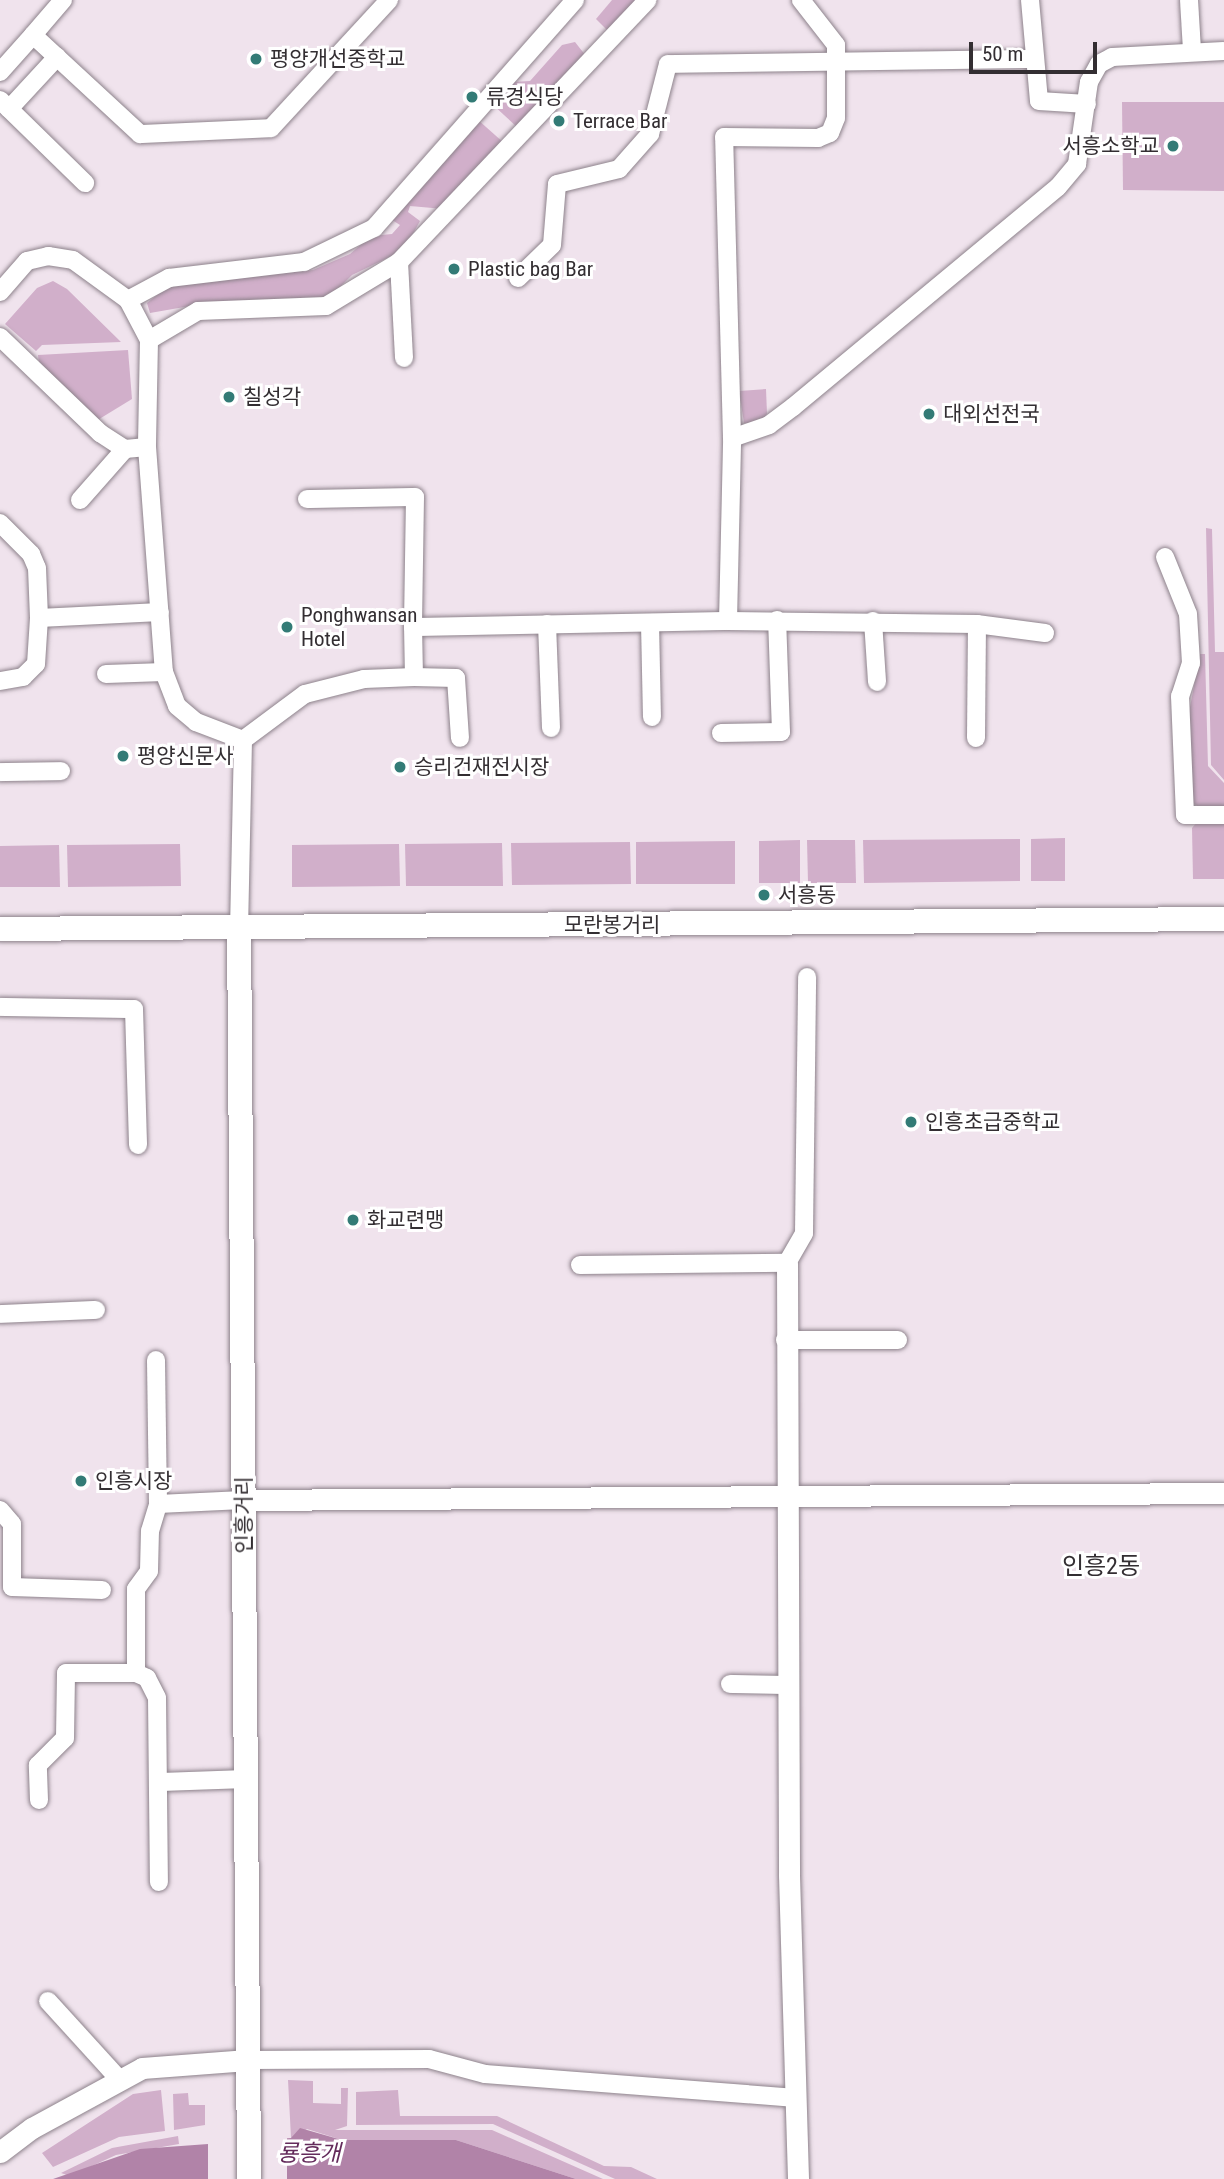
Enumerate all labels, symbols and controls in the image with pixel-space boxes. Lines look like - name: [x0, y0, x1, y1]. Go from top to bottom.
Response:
- scale bar: [972, 28, 1100, 72]
- text: 50 m: [982, 42, 1023, 66]
- place label: 평양개선중학교: [270, 46, 405, 72]
- marker: 평양개선중학교: [248, 51, 264, 67]
- place label: 류경식당: [486, 84, 563, 110]
- marker: 류경식당: [464, 89, 480, 105]
- place label: Terrace Bar: [573, 108, 667, 134]
- marker: Terrace Bar: [551, 113, 567, 129]
- place label: 서흥소학교: [1062, 133, 1159, 159]
- marker: 서흥소학교: [1165, 138, 1181, 154]
- place label: Plastic bag Bar: [468, 256, 593, 282]
- marker: Plastic bag Bar: [446, 261, 462, 277]
- place label: 칠성각: [243, 384, 301, 410]
- marker: 칠성각: [221, 389, 237, 405]
- place label: 대외선전국: [943, 401, 1040, 427]
- marker: 대외선전국: [921, 406, 937, 422]
- place label: Ponghwansan Hotel: [301, 602, 417, 652]
- marker: Ponghwansan Hotel: [279, 619, 295, 635]
- place label: 평양신문사: [137, 743, 234, 769]
- marker: 평양신문사: [115, 748, 131, 764]
- place label: 승리건재전시장: [414, 754, 549, 780]
- marker: 승리건재전시장: [392, 759, 408, 775]
- place label: 서흥동: [778, 882, 836, 908]
- marker: 서흥동: [756, 887, 772, 903]
- street label: 모란봉거리: [564, 912, 660, 938]
- place label: 인흥초급중학교: [925, 1109, 1060, 1135]
- marker: 인흥초급중학교: [903, 1114, 919, 1130]
- place label: 화교련맹: [367, 1207, 444, 1233]
- marker: 화교련맹: [345, 1212, 361, 1228]
- place label: 인흥시장: [95, 1468, 172, 1494]
- marker: 인흥시장: [73, 1473, 89, 1489]
- street label: 인흥거리: [231, 1476, 257, 1554]
- district label: 인흥2동: [1062, 1553, 1140, 1581]
- water label: 룡흥개: [277, 2140, 341, 2168]

